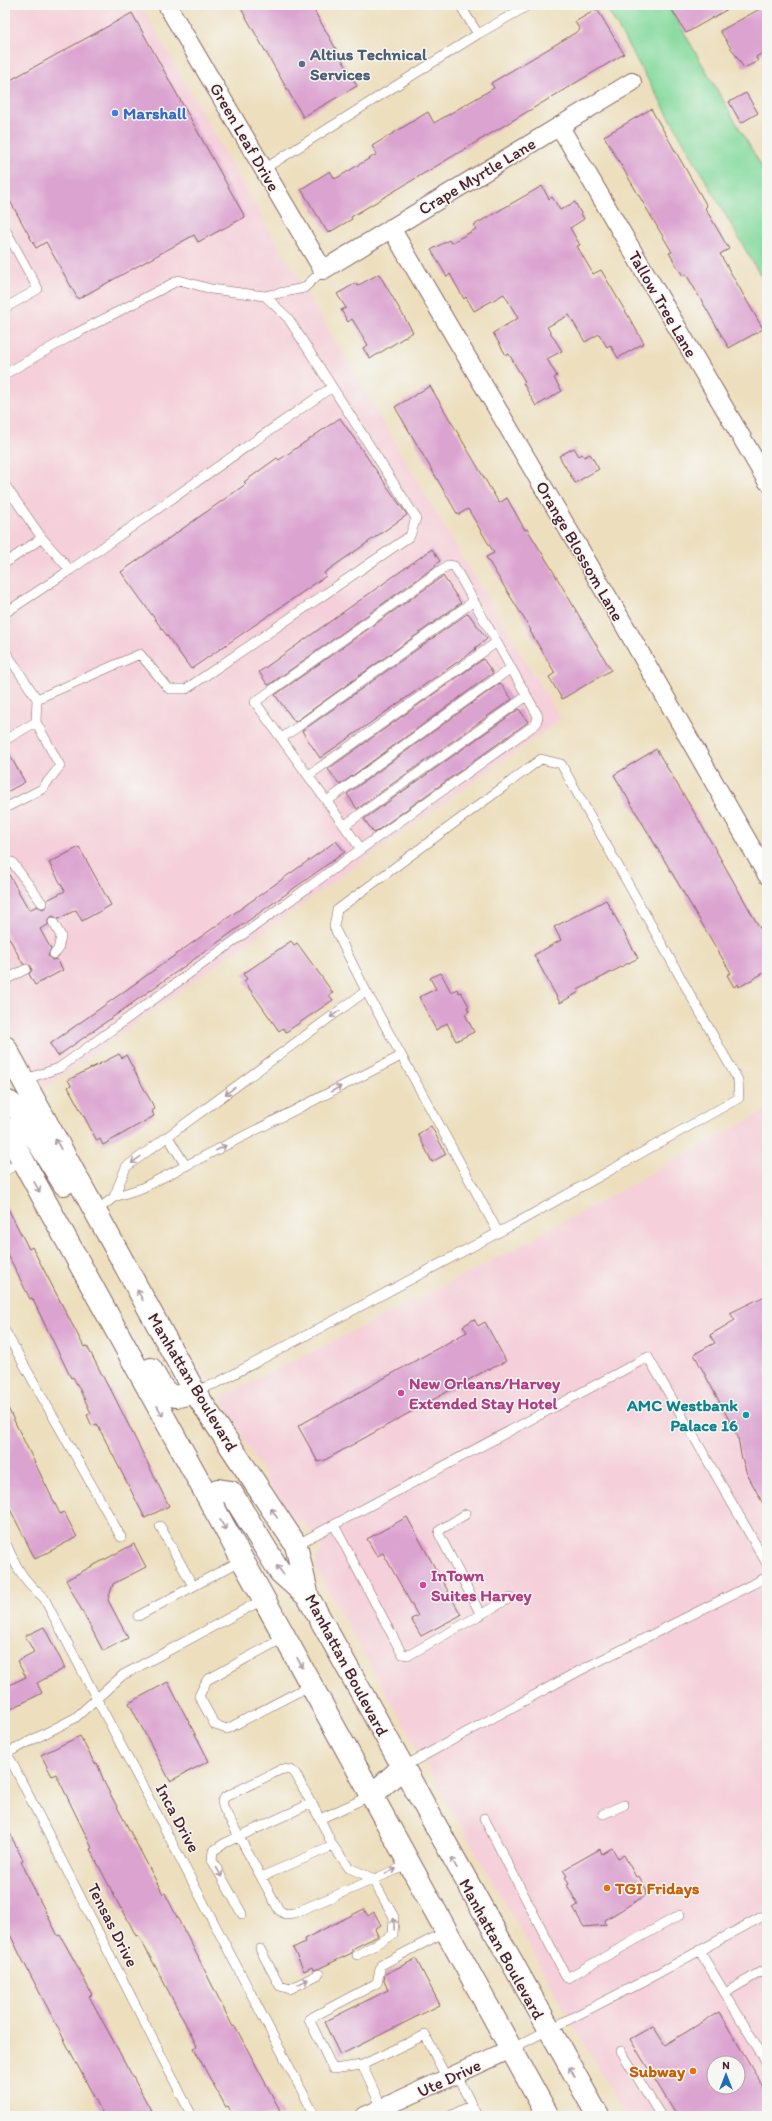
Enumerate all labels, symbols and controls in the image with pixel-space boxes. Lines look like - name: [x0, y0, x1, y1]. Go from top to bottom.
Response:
- place label: Altius Technical Services: [309, 44, 427, 84]
- marker: Altius Technical Services: [297, 59, 307, 69]
- street label: Green Leaf Drive: [206, 79, 284, 195]
- place label: Marshall: [123, 103, 187, 123]
- marker: Marshall: [110, 108, 120, 118]
- street label: Crape Myrtle Lane: [415, 133, 539, 219]
- street label: Tallow Tree Lane: [624, 247, 702, 361]
- street label: Orange Blossom Lane: [532, 477, 628, 625]
- one-way arrow: [329, 1010, 340, 1018]
- one-way arrow: [330, 1085, 342, 1092]
- one-way arrow: [225, 1087, 236, 1095]
- one-way arrow: [54, 1138, 61, 1150]
- one-way arrow: [214, 1144, 226, 1151]
- one-way arrow: [131, 1156, 142, 1164]
- one-way arrow: [34, 1180, 42, 1192]
- one-way arrow: [136, 1289, 144, 1301]
- street label: Manhattan Boulevard: [144, 1309, 243, 1455]
- place label: New Orleans/Harvey Extended Stay Hotel: [409, 1373, 561, 1414]
- marker: New Orleans/Harvey Extended Stay Hotel: [396, 1388, 406, 1398]
- place label: AMC Westbank Palace 16: [626, 1395, 738, 1435]
- one-way arrow: [157, 1405, 165, 1417]
- marker: AMC Westbank Palace 16: [741, 1410, 751, 1420]
- one-way arrow: [270, 1507, 278, 1518]
- one-way arrow: [220, 1519, 228, 1531]
- one-way arrow: [275, 1565, 284, 1575]
- place label: InTown Suites Harvey: [431, 1565, 533, 1606]
- marker: InTown Suites Harvey: [418, 1580, 428, 1590]
- street label: Manhattan Boulevard: [301, 1591, 393, 1740]
- one-way arrow: [296, 1657, 304, 1669]
- street label: Inca Drive: [152, 1780, 204, 1856]
- one-way arrow: [450, 1857, 458, 1869]
- one-way arrow: [216, 1866, 224, 1878]
- one-way arrow: [385, 1866, 397, 1874]
- street label: Manhattan Boulevard: [455, 1875, 549, 2024]
- place label: TGI Fridays: [614, 1878, 700, 1899]
- street label: Tensas Drive: [83, 1880, 143, 1970]
- marker: TGI Fridays: [602, 1883, 612, 1893]
- one-way arrow: [390, 1918, 398, 1931]
- one-way arrow: [297, 1978, 309, 1985]
- street label: Ute Drive: [414, 2055, 484, 2101]
- north arrow: [706, 2055, 746, 2095]
- text: N: [722, 2059, 730, 2072]
- place label: Subway: [629, 2061, 686, 2082]
- one-way arrow: [568, 2066, 576, 2078]
- marker: Subway: [688, 2066, 698, 2076]

